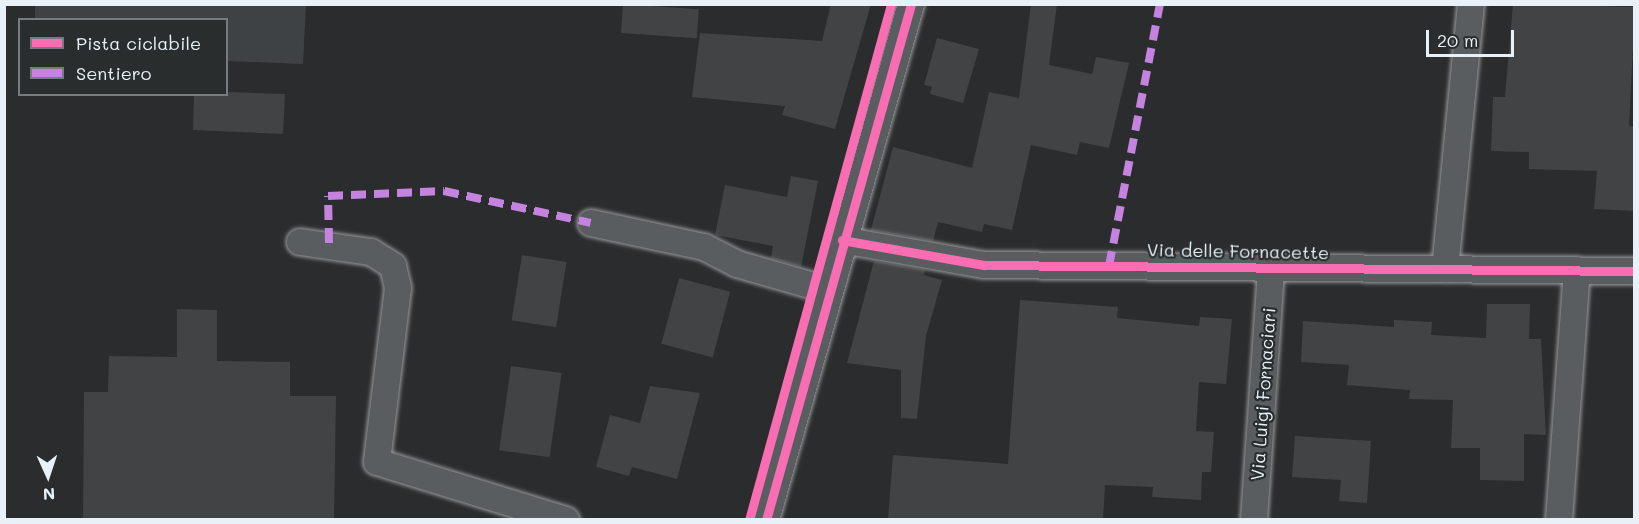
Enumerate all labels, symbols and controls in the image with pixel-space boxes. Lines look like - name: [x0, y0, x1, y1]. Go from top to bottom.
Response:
- legend: [18, 18, 228, 96]
- scale bar: [1429, 18, 1518, 56]
- text: 20 m: [1437, 28, 1478, 52]
- text: Pista ciclabile: [76, 31, 201, 55]
- text: Sentiero: [76, 61, 152, 85]
- street label: Via delle Fornacette: [1147, 239, 1329, 263]
- street label: Via Luigi Fornaciari: [1246, 307, 1280, 481]
- north arrow: [18, 446, 78, 506]
- text: N: [42, 484, 56, 505]

